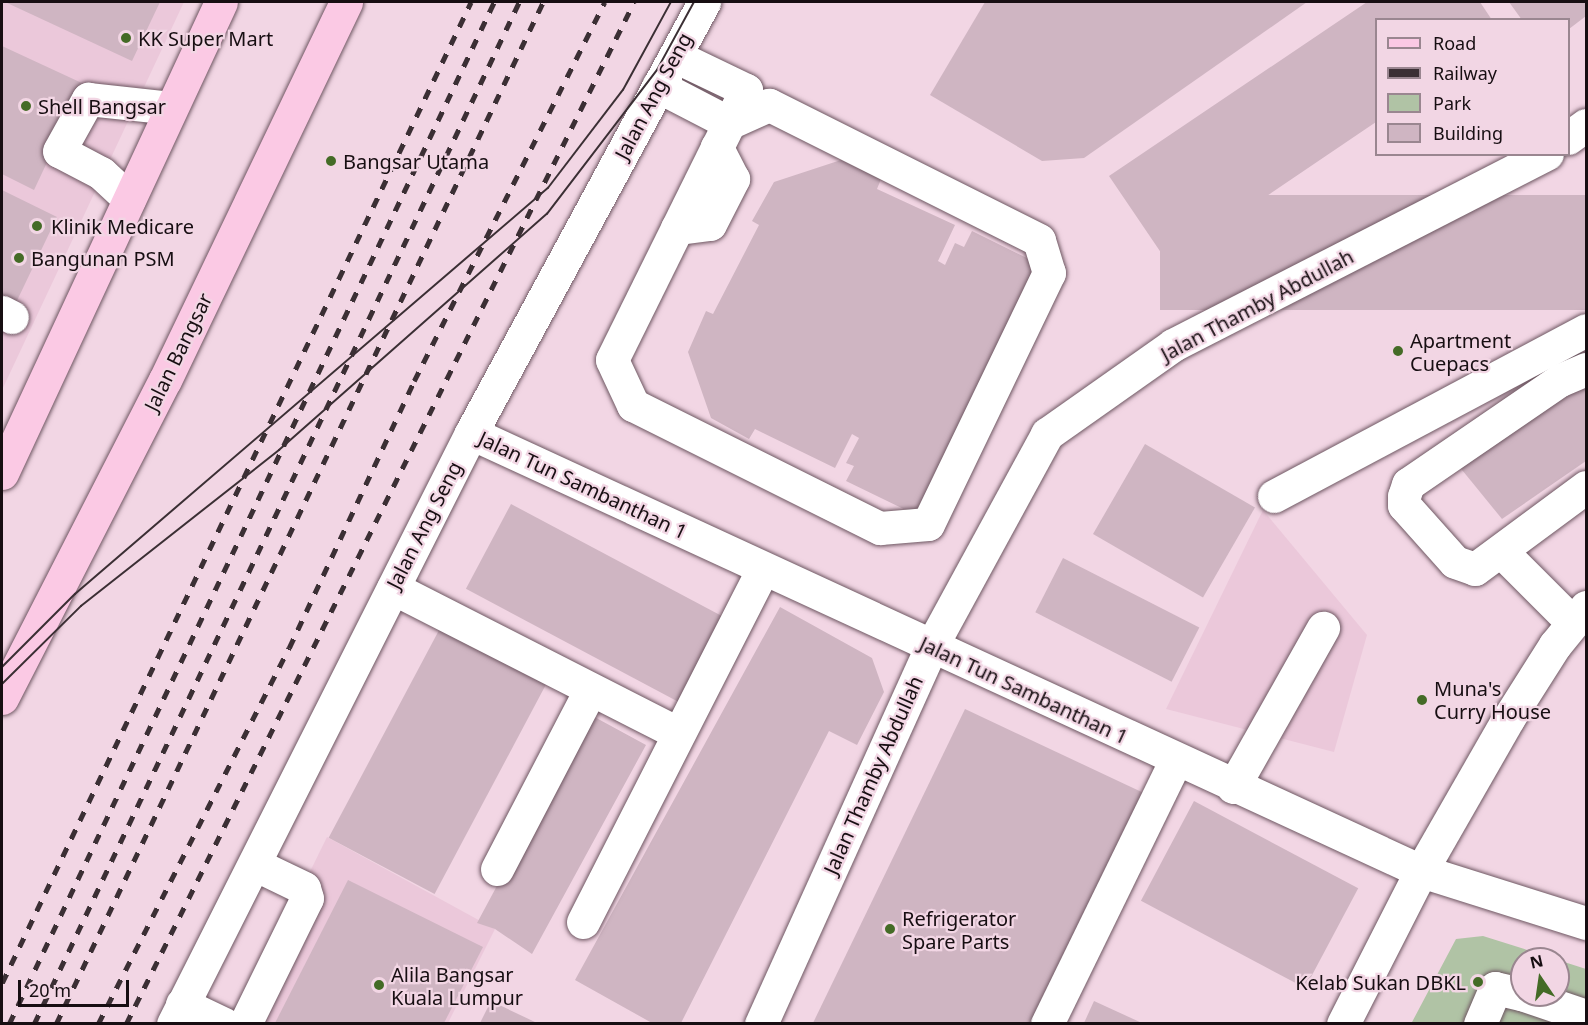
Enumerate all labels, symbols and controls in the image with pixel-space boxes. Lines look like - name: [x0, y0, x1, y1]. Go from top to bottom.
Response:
- legend: [1375, 18, 1570, 156]
- place label: KK Super Mart: [138, 26, 273, 50]
- street label: Jalan Ang Seng: [609, 28, 697, 164]
- marker: KK Super Mart: [119, 31, 133, 45]
- text: Road: [1433, 31, 1476, 55]
- text: Railway: [1433, 61, 1497, 85]
- text: Park: [1433, 91, 1471, 115]
- place label: Shell Bangsar: [38, 94, 166, 118]
- marker: Shell Bangsar: [19, 99, 33, 113]
- text: Building: [1433, 121, 1503, 145]
- place label: Bangsar Utama: [343, 149, 489, 173]
- marker: Bangsar Utama: [324, 154, 338, 168]
- place label: Klinik Medicare: [51, 214, 194, 238]
- marker: Klinik Medicare: [28, 217, 46, 235]
- street label: Jalan Thamby Abdullah: [1156, 244, 1358, 366]
- place label: Bangunan PSM: [31, 246, 175, 270]
- marker: Bangunan PSM: [12, 251, 26, 265]
- street label: Jalan Bangsar: [139, 289, 217, 415]
- place label: Apartment Cuepacs: [1410, 328, 1511, 375]
- marker: Apartment Cuepacs: [1391, 344, 1405, 358]
- street label: Jalan Tun Sambanthan 1: [475, 426, 691, 544]
- street label: Jalan Ang Seng: [381, 457, 467, 593]
- street label: Jalan Tun Sambanthan 1: [916, 631, 1132, 749]
- street label: Jalan Thamby Abdullah: [818, 672, 928, 878]
- place label: Muna's Curry House: [1434, 676, 1551, 723]
- marker: Muna's Curry House: [1415, 693, 1429, 707]
- place label: Refrigerator Spare Parts: [902, 906, 1016, 953]
- marker: Refrigerator Spare Parts: [883, 922, 897, 936]
- north arrow: [1510, 947, 1570, 1007]
- text: N: [1528, 949, 1545, 974]
- place label: Alila Bangsar Kuala Lumpur: [391, 962, 523, 1009]
- scale bar: [21, 968, 132, 1006]
- place label: Kelab Sukan DBKL: [1295, 970, 1466, 994]
- marker: Kelab Sukan DBKL: [1471, 975, 1485, 989]
- text: 20 m: [29, 978, 71, 1002]
- marker: Alila Bangsar Kuala Lumpur: [372, 978, 386, 992]

